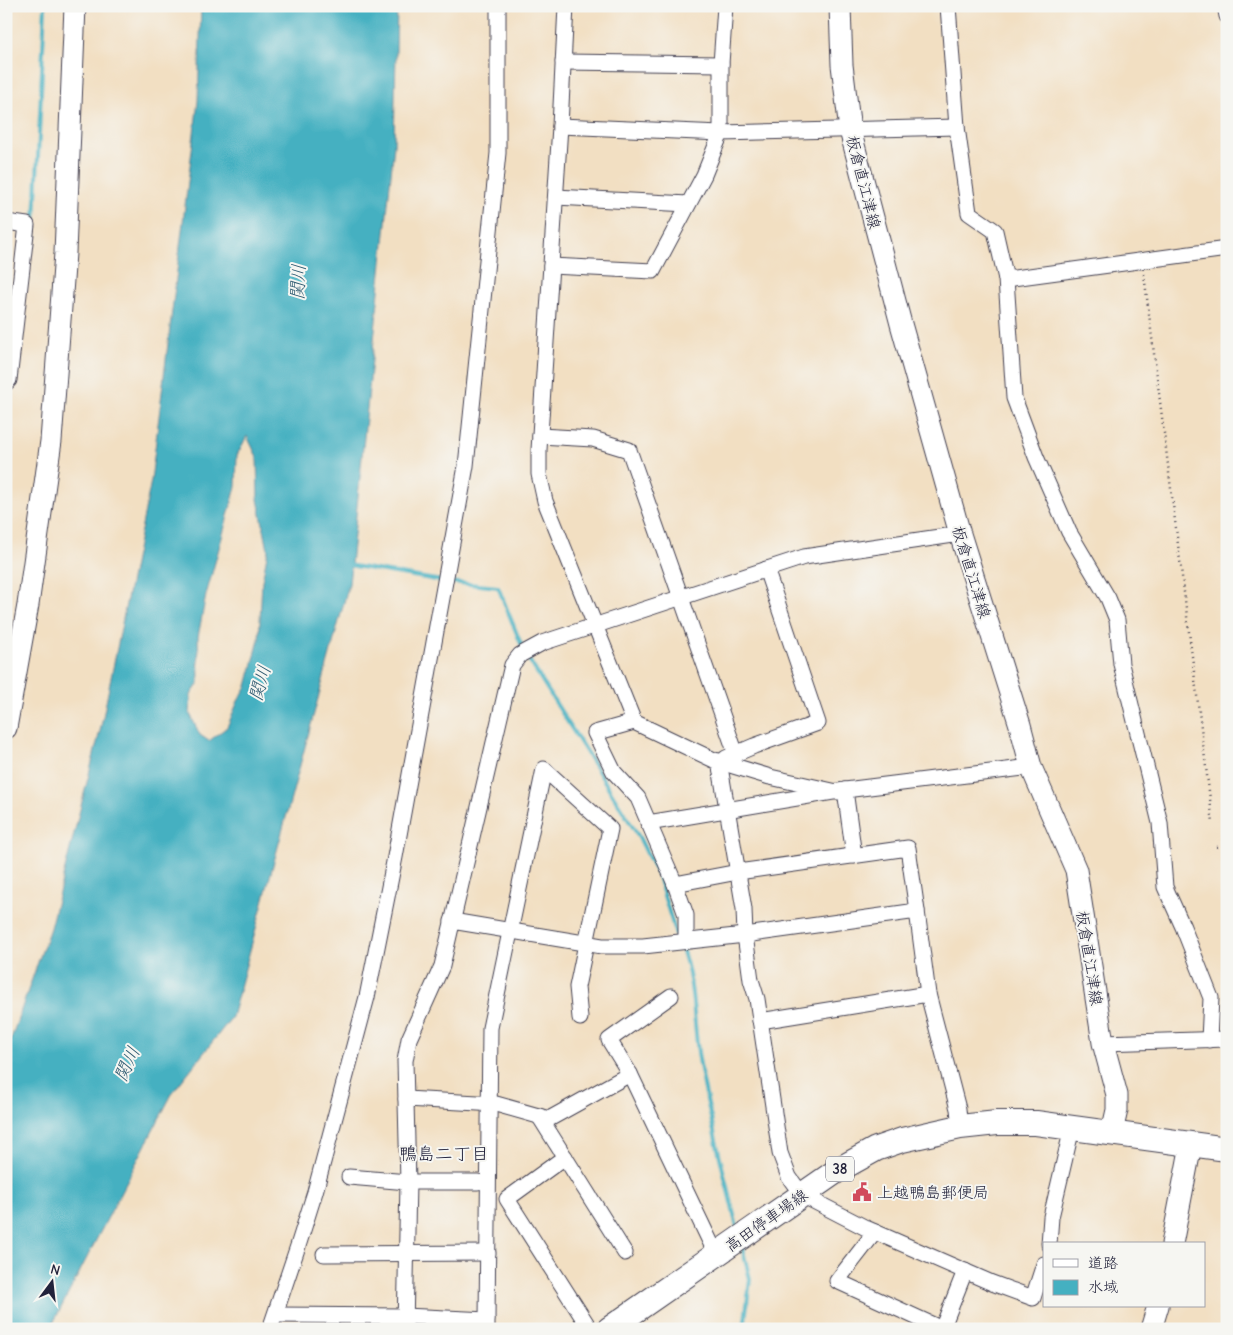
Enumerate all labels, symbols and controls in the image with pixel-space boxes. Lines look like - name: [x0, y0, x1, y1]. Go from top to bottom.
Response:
- street label: 板倉直江津線: [843, 133, 883, 231]
- water label: 関川: [287, 264, 310, 301]
- street label: 板倉直江津線: [948, 524, 994, 621]
- water label: 関川: [245, 663, 276, 703]
- street label: 板倉直江津線: [1073, 909, 1105, 1007]
- water label: 関川: [110, 1043, 145, 1085]
- district label: 鴨島二丁目: [399, 1144, 489, 1165]
- road number: 38: [826, 1156, 854, 1182]
- public building icon: 上越鴨島郵便局: [851, 1181, 873, 1203]
- place label: 上越鴨島郵便局: [877, 1184, 989, 1202]
- street label: 高田停車場線: [722, 1186, 811, 1256]
- legend: [1043, 1242, 1206, 1308]
- text: 道路: [1088, 1254, 1118, 1272]
- north arrow: [28, 1258, 78, 1308]
- text: N: [49, 1261, 62, 1279]
- text: 水域: [1088, 1278, 1118, 1296]

